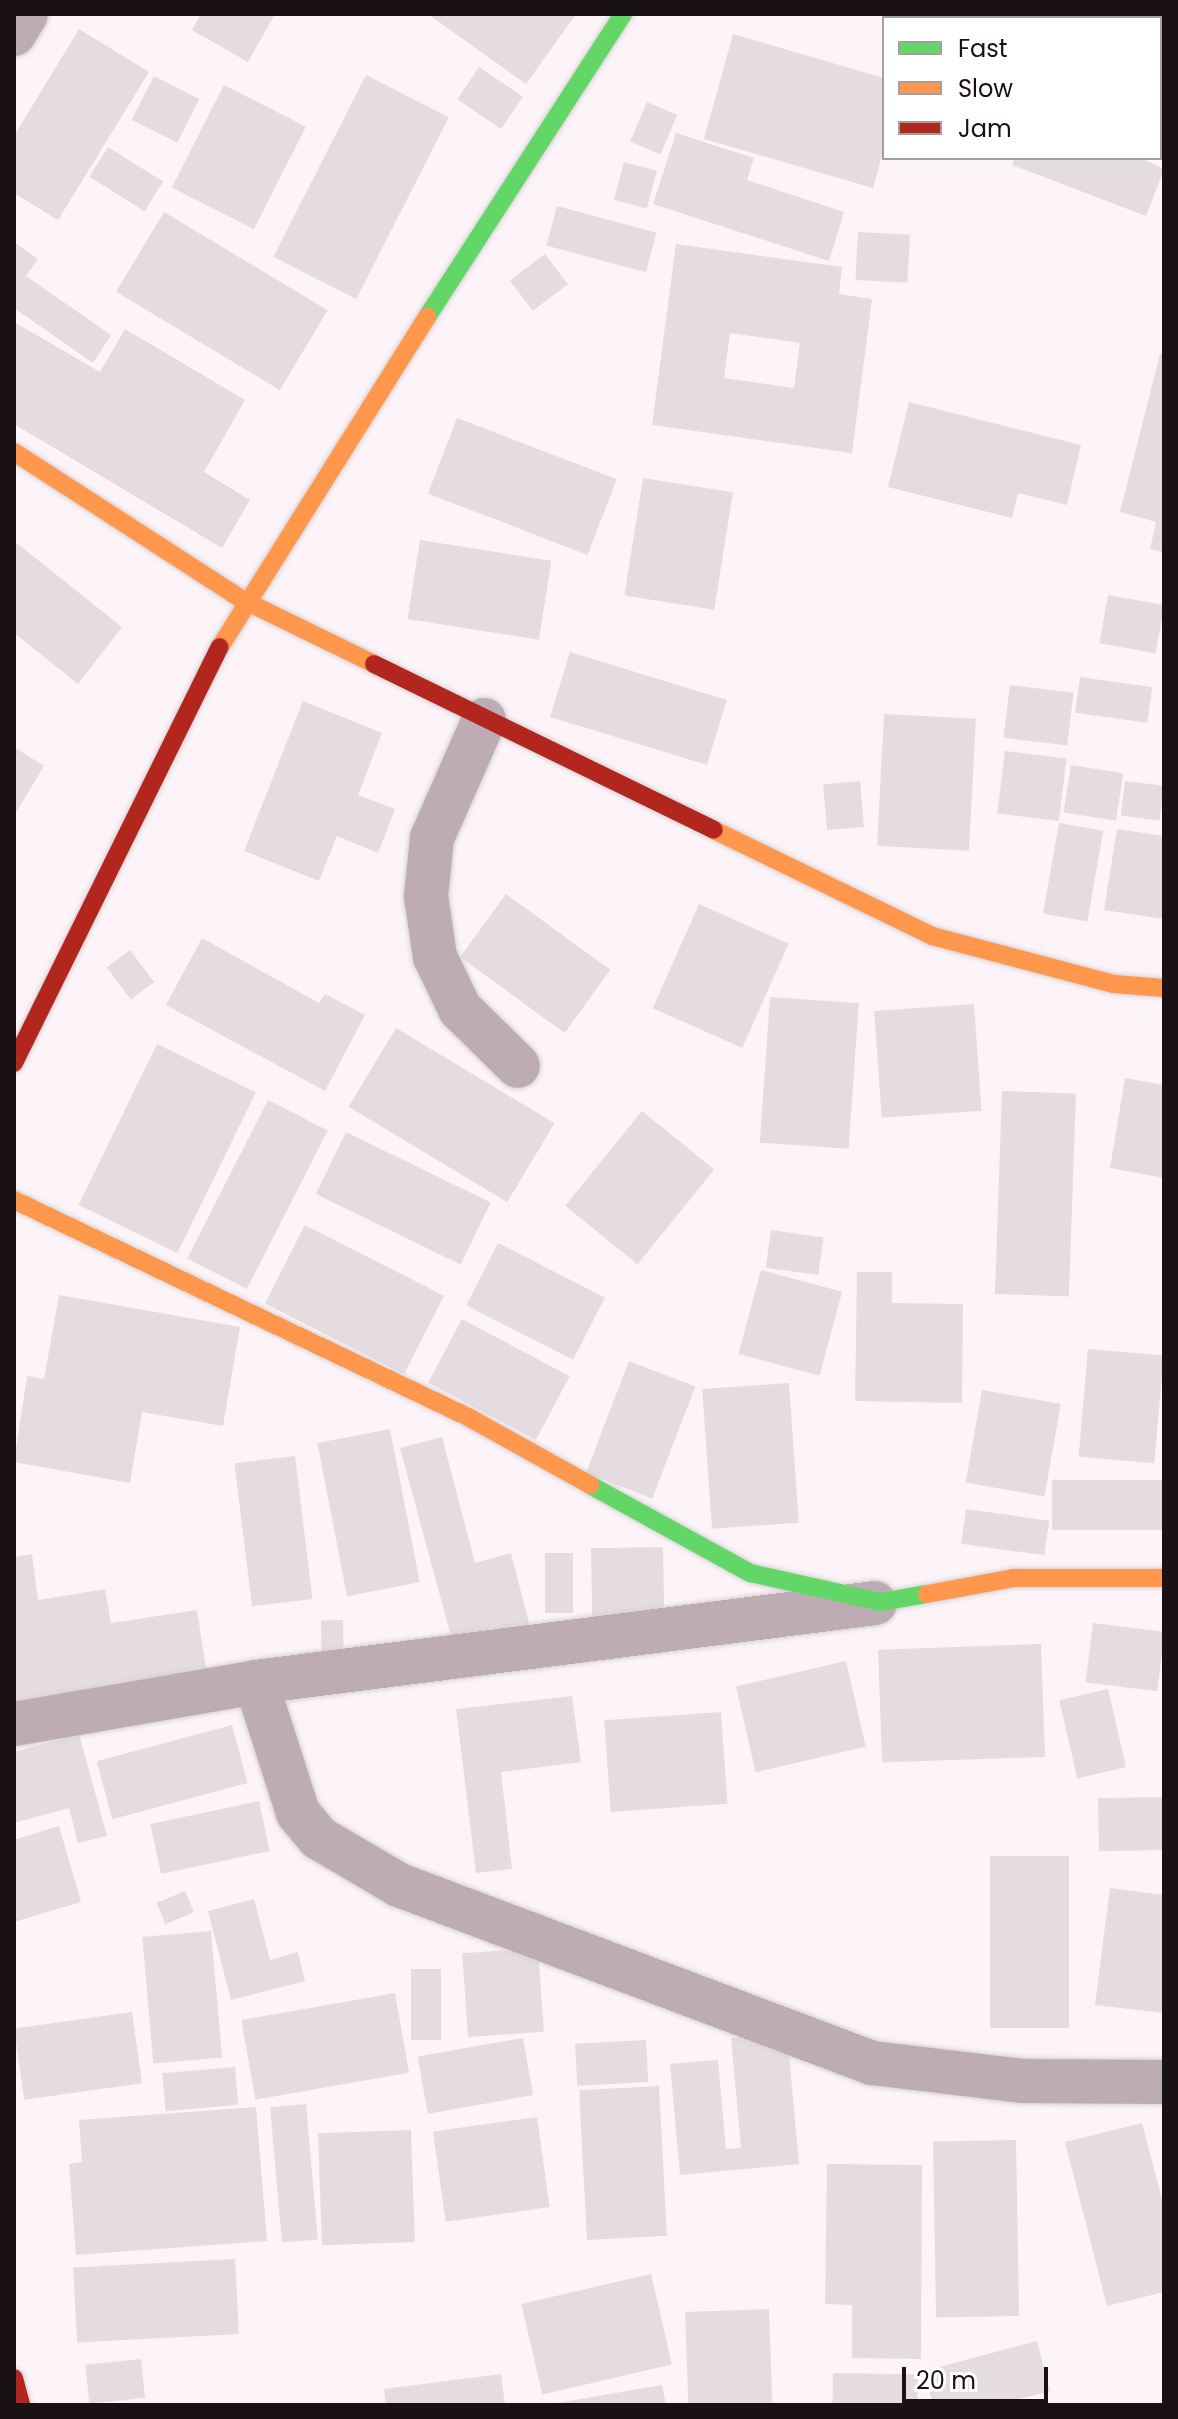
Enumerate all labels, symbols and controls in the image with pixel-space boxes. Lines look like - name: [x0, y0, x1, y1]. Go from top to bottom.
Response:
- legend: [882, 16, 1162, 160]
- text: Fast: [958, 32, 1008, 65]
- text: Slow: [958, 72, 1013, 105]
- text: Jam: [958, 112, 1012, 145]
- scale bar: [906, 2351, 1052, 2401]
- text: 20 m: [916, 2364, 976, 2397]

